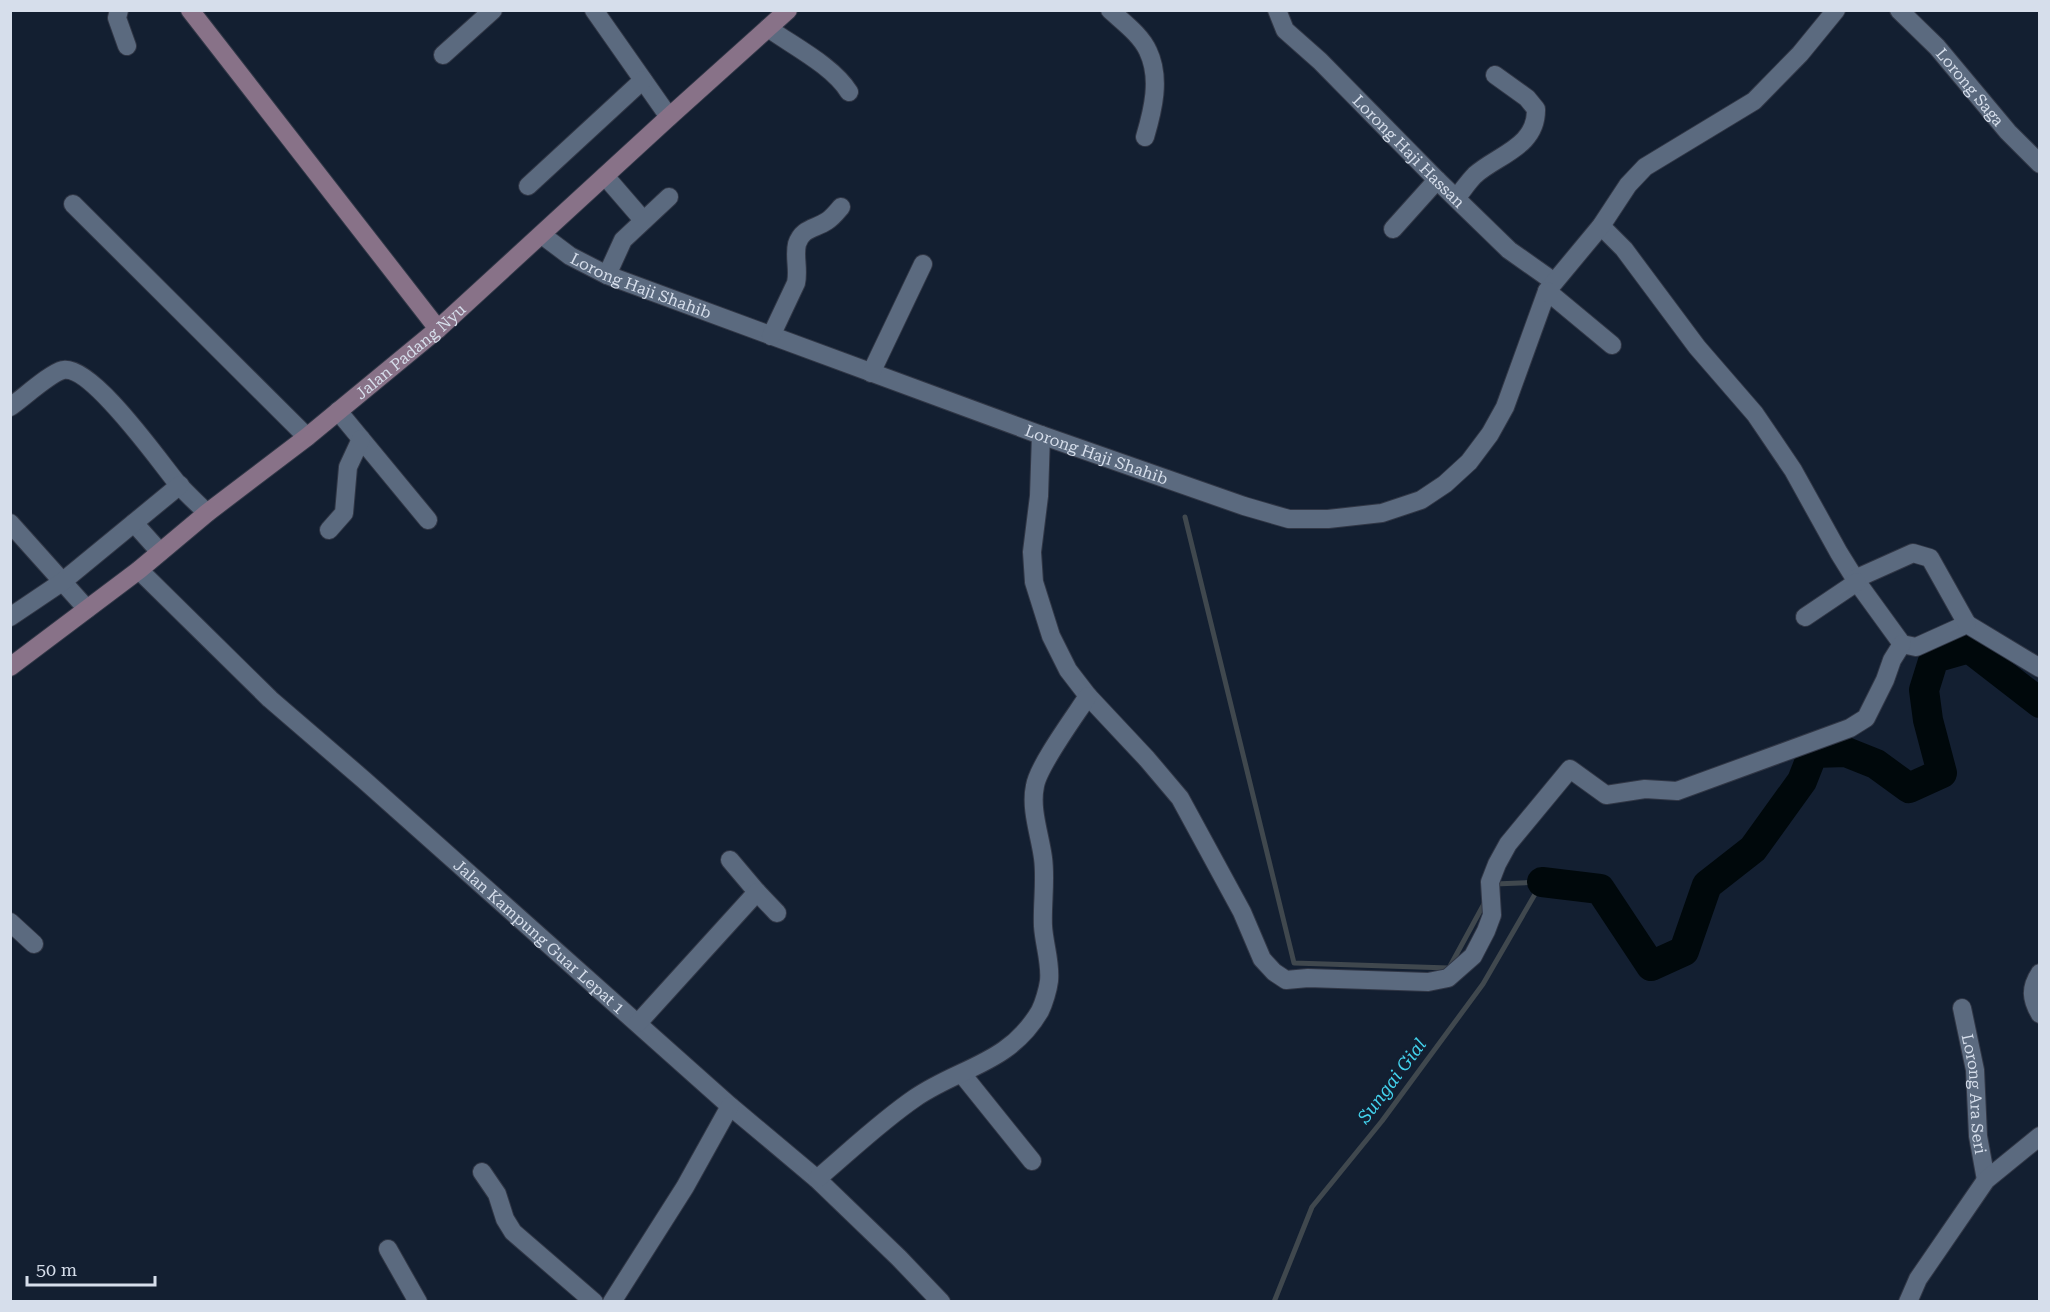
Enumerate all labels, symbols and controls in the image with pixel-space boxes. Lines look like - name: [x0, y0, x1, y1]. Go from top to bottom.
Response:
- street label: Lorong Saga: [1932, 44, 2008, 130]
- street label: Lorong Haji Hassan: [1349, 91, 1469, 212]
- street label: Lorong Haji Shahib: [567, 249, 714, 323]
- street label: Jalan Padang Nyu: [351, 300, 470, 403]
- street label: Lorong Haji Shahib: [1022, 421, 1170, 489]
- street label: Jalan Kampung Guar Lepat 1: [450, 856, 629, 1018]
- street label: Lorong Ara Seri: [1958, 1032, 1990, 1155]
- water label: Sungai Gial: [1352, 1034, 1430, 1128]
- scale bar: [27, 1249, 154, 1287]
- text: 50 m: [36, 1259, 77, 1280]

